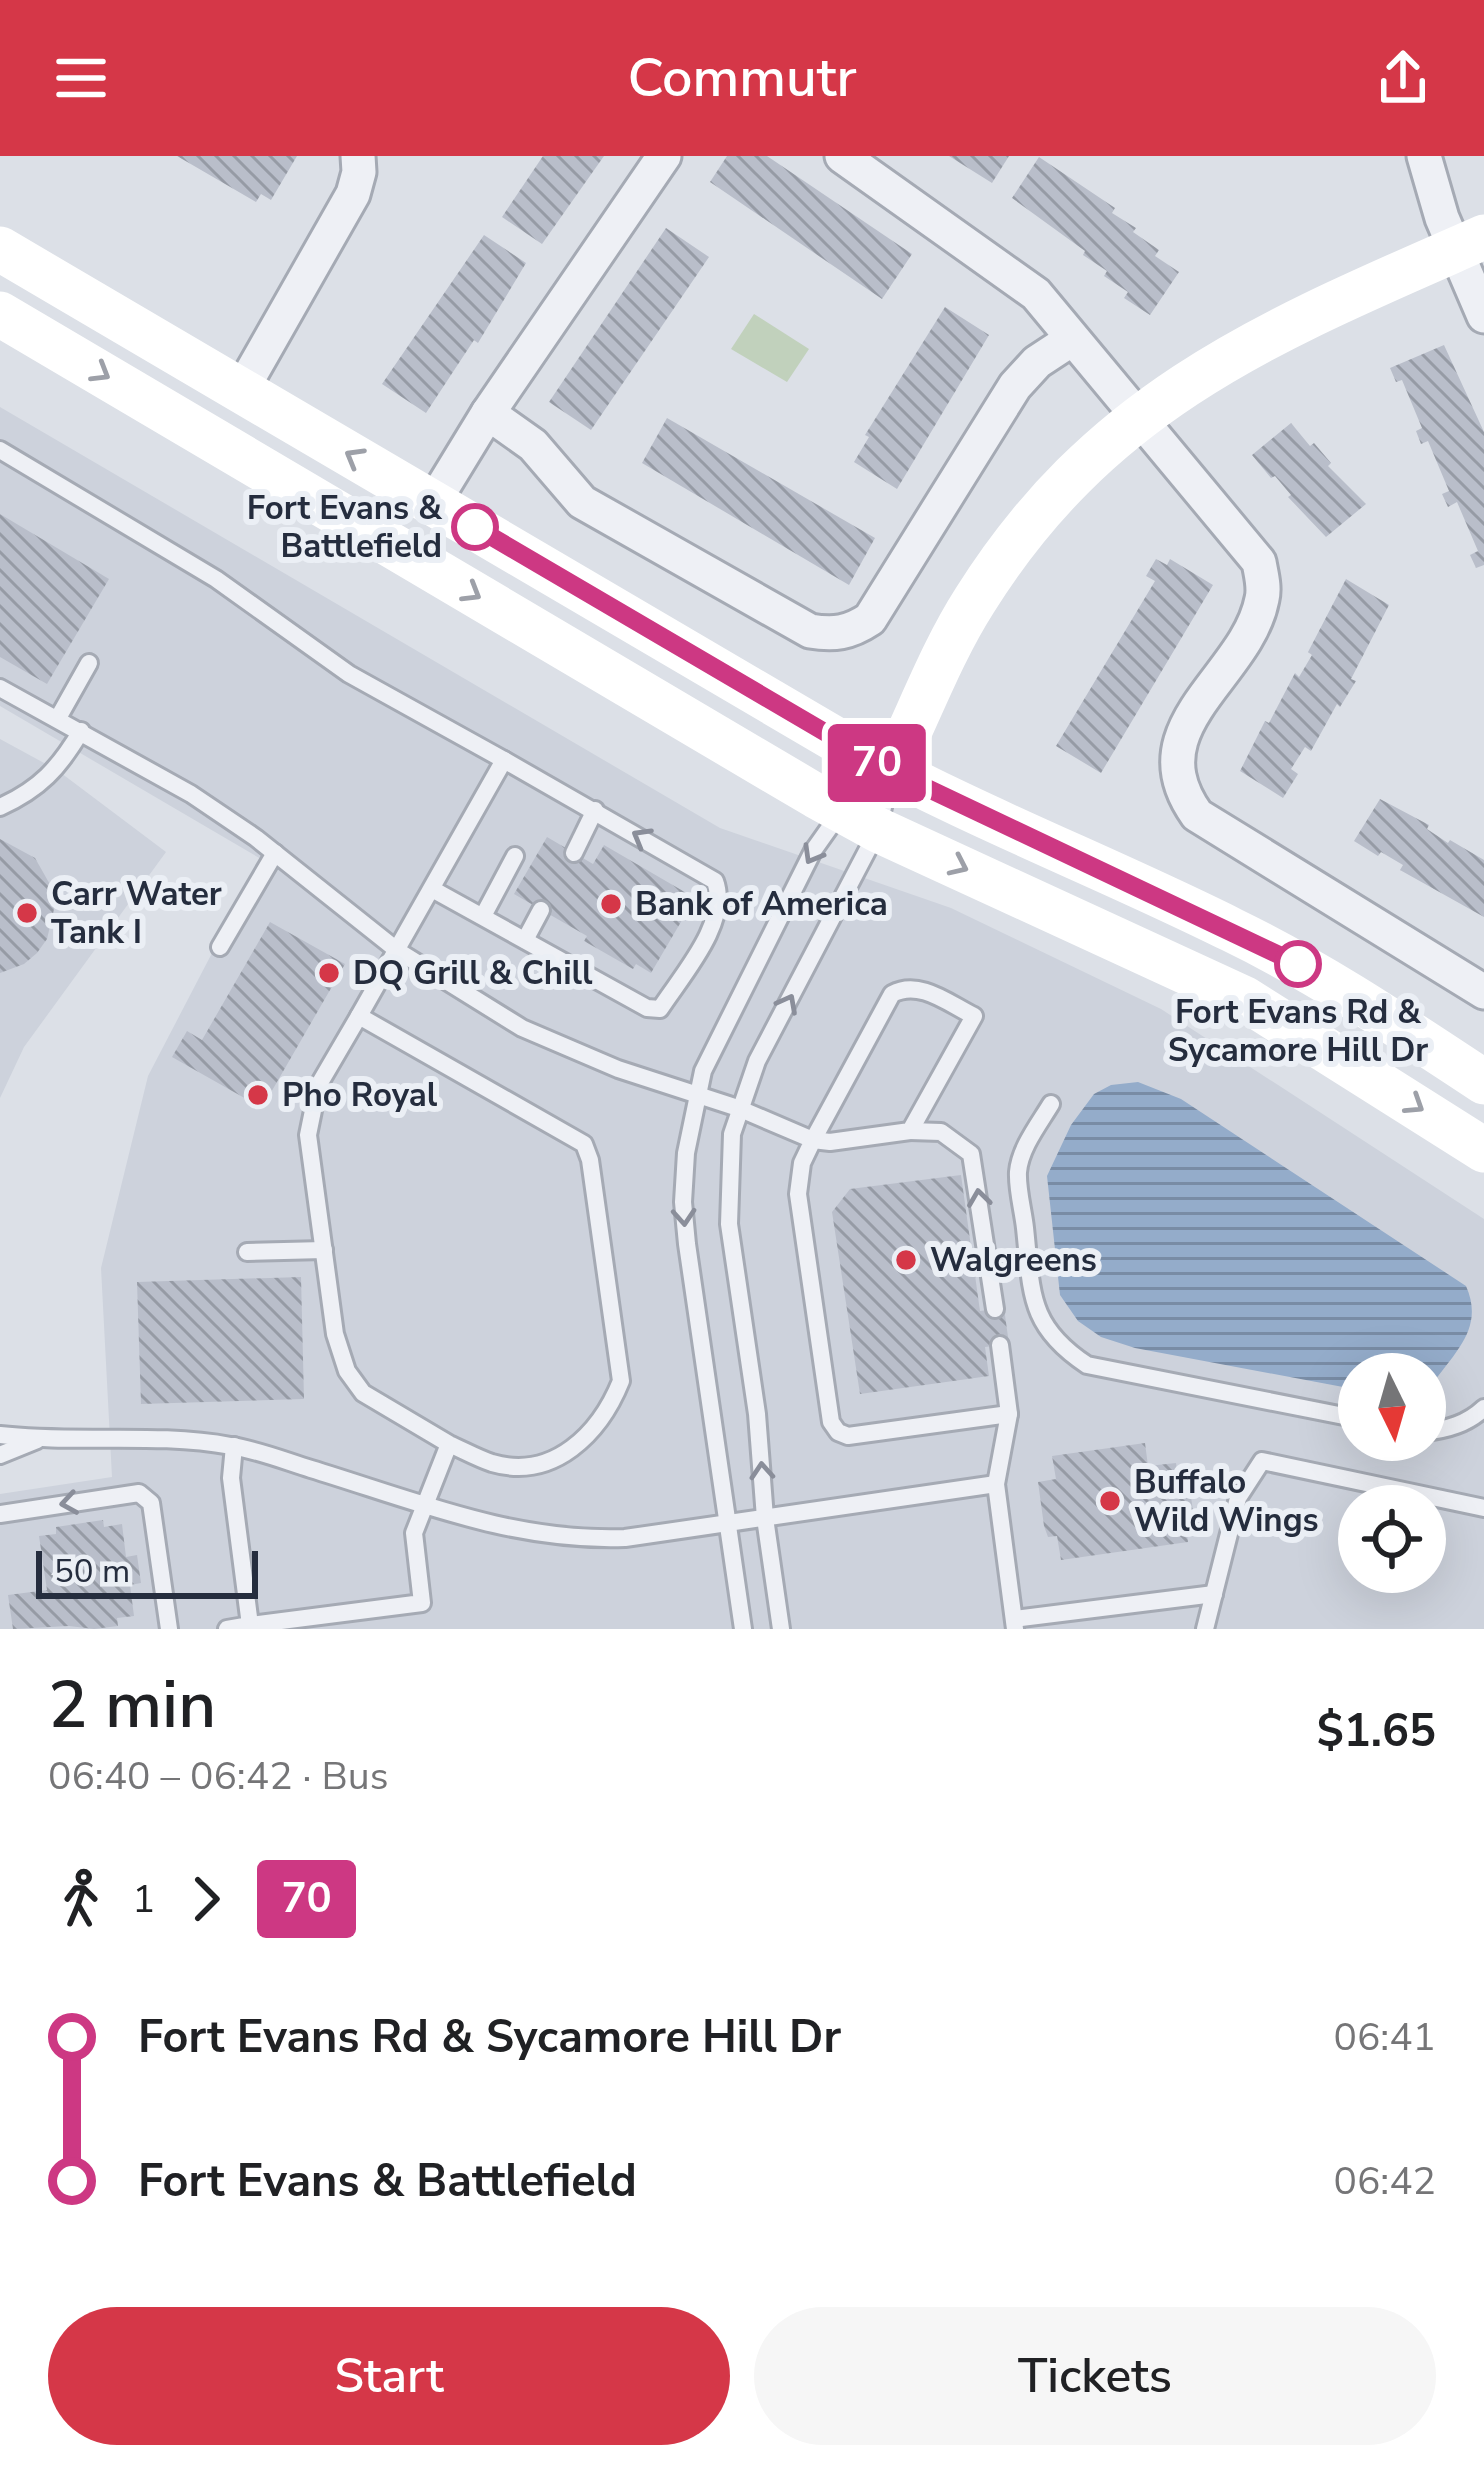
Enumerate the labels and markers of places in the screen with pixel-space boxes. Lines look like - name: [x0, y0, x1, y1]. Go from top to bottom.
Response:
- place label: Fort Evans & Battlefield: [247, 486, 443, 569]
- marker: Fort Evans & Battlefield: [453, 505, 497, 549]
- place label: Carr Water Tank I: [51, 872, 222, 955]
- place label: Bank of America: [635, 882, 888, 927]
- marker: Bank of America: [598, 891, 624, 917]
- marker: Carr Water Tank I: [14, 900, 40, 926]
- marker: Fort Evans Rd & Sycamore Hill Dr: [1276, 942, 1320, 986]
- place label: DQ Grill & Chill: [353, 951, 593, 996]
- marker: DQ Grill & Chill: [316, 960, 342, 986]
- place label: Fort Evans Rd & Sycamore Hill Dr: [1168, 990, 1428, 1073]
- place label: Pho Royal: [282, 1073, 438, 1118]
- marker: Pho Royal: [245, 1082, 271, 1108]
- place label: Walgreens: [930, 1238, 1097, 1283]
- marker: Walgreens: [893, 1247, 919, 1273]
- place label: Buffalo Wild Wings: [1134, 1460, 1319, 1543]
- marker: Buffalo Wild Wings: [1097, 1488, 1123, 1514]

